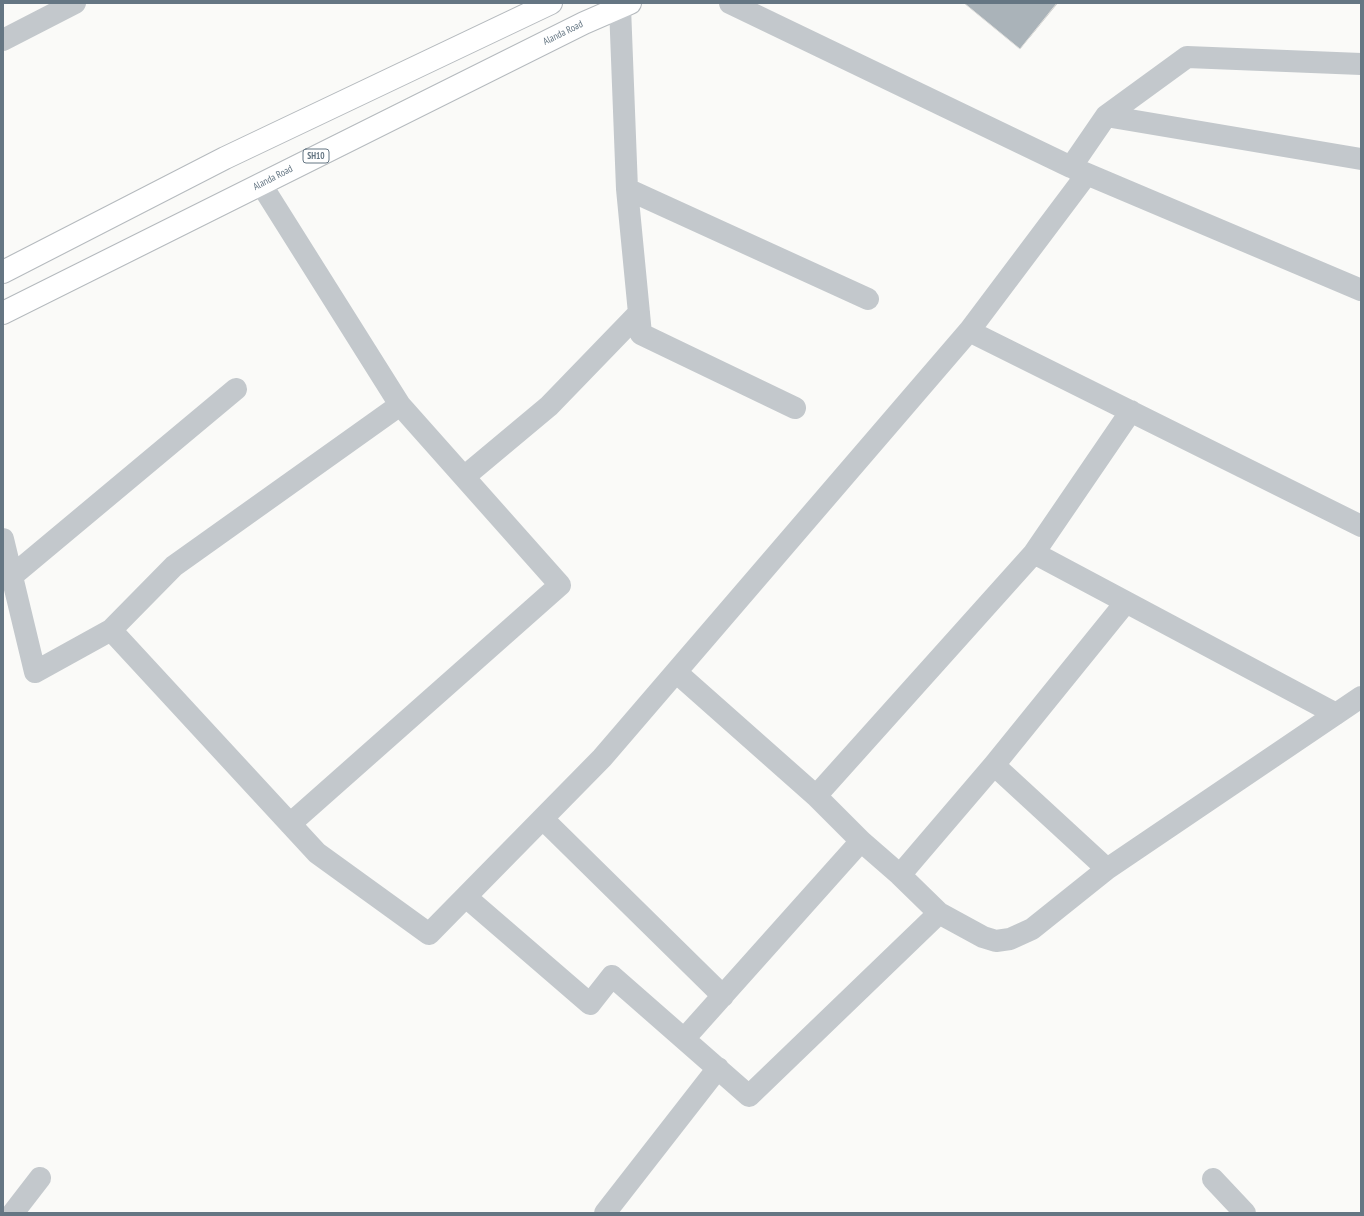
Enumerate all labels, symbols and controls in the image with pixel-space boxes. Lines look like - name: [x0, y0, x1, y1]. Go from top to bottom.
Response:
- street label: Alanda Road: [541, 18, 585, 48]
- road number: SH10: [303, 149, 329, 163]
- street label: Alanda Road: [251, 163, 295, 193]

